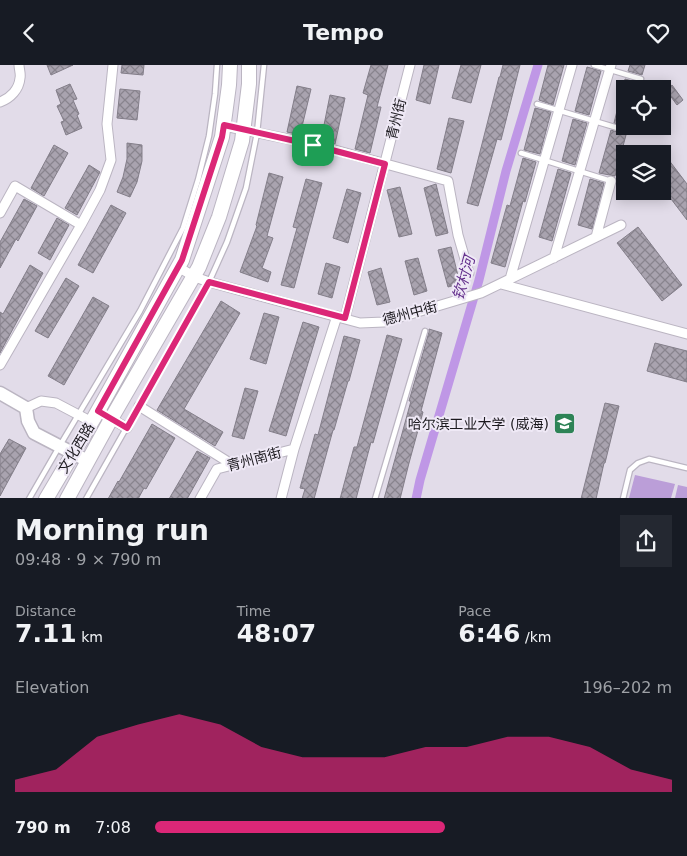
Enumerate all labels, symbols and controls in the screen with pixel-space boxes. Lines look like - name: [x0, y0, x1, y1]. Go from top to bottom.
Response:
- icon: back: [15, 19, 43, 47]
- icon: heart: [644, 19, 672, 47]
- text: Tempo: [303, 20, 384, 45]
- map controls: [616, 80, 671, 200]
- button: locate: [616, 80, 671, 135]
- street label: 青州街: [383, 97, 409, 141]
- pin: [292, 124, 334, 166]
- icon: arrive: [299, 131, 327, 159]
- button: layers: [616, 145, 671, 200]
- water label: 钦村河: [449, 251, 480, 302]
- street label: 德州中街: [381, 298, 439, 328]
- school or university icon: 哈尔滨工业大学 (威海): [553, 412, 577, 436]
- place label: 哈尔滨工业大学 (威海): [408, 416, 549, 432]
- street label: 文化西路: [55, 420, 97, 476]
- street label: 青州南街: [225, 444, 283, 474]
- text: Morning run: [15, 514, 209, 547]
- button: share: [620, 515, 672, 567]
- text: 09:48 · 9 × 790 m: [15, 550, 161, 569]
- text: Distance: [15, 603, 76, 619]
- text: Time: [237, 603, 271, 619]
- text: Pace: [458, 603, 491, 619]
- text: 7.11: [15, 619, 77, 648]
- text: 48:07: [237, 619, 316, 648]
- text: 6:46: [458, 619, 521, 648]
- text: km: [77, 629, 103, 645]
- text: /km: [521, 629, 551, 645]
- text: Elevation: [15, 678, 89, 697]
- text: 196–202 m: [582, 678, 672, 697]
- text: 790 m: [15, 818, 71, 837]
- text: 7:08: [95, 818, 131, 837]

